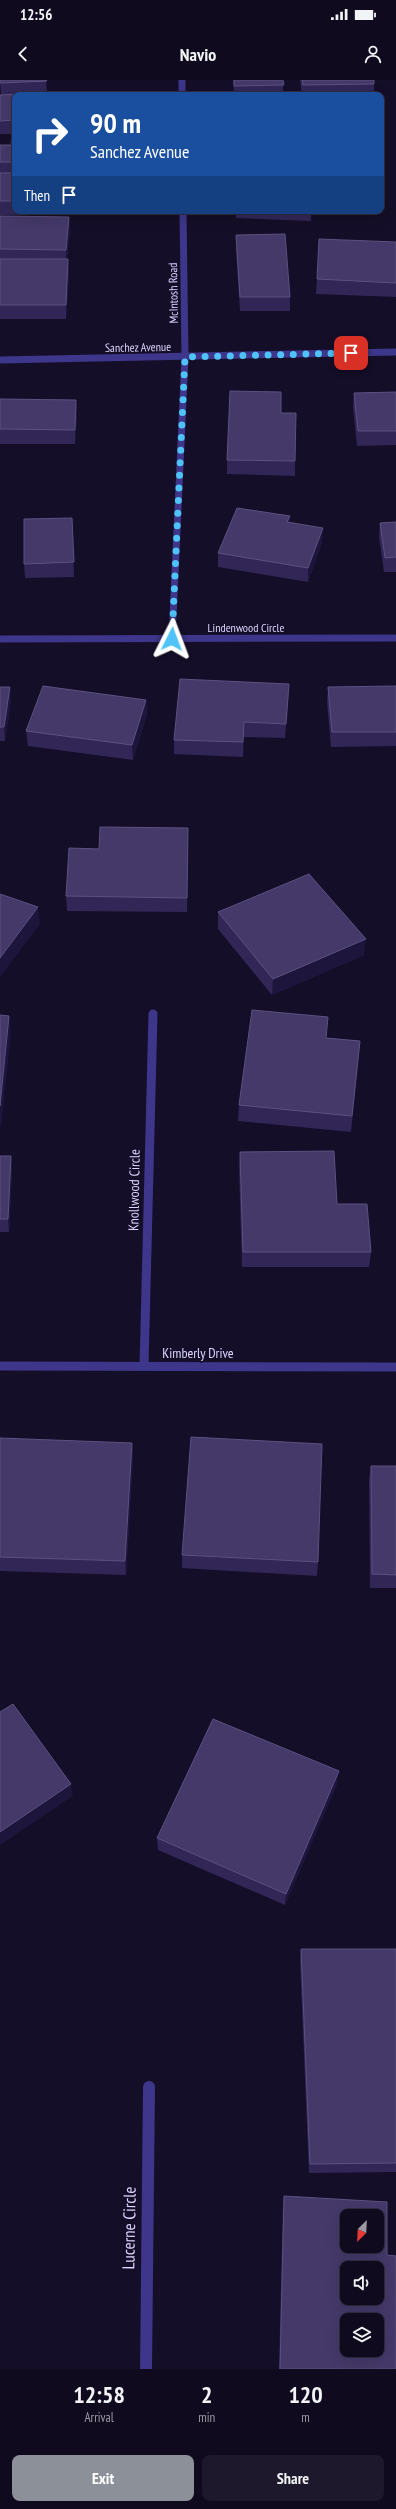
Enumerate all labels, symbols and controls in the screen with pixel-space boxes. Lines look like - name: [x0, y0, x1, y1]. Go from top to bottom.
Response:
- text: 12:56: [20, 5, 52, 24]
- icon: back: [12, 43, 34, 65]
- text: Navio: [180, 43, 216, 66]
- icon: person: [362, 43, 384, 65]
- text: 90 m: [90, 104, 141, 141]
- icon: right: [24, 108, 76, 160]
- text: Sanchez Avenue: [90, 140, 189, 163]
- icon: arrive: [58, 184, 80, 206]
- text: Then: [24, 186, 50, 205]
- street label: McIntosh Road: [165, 263, 181, 323]
- pin: [334, 336, 368, 370]
- street label: Sanchez Avenue: [105, 339, 171, 355]
- icon: arrive: [340, 342, 362, 364]
- position arrow: [151, 618, 193, 660]
- street label: Lindenwood Circle: [208, 620, 284, 635]
- street label: Knollwood Circle: [124, 1149, 144, 1231]
- street label: Kimberly Drive: [162, 1344, 234, 1362]
- street label: Lucerne Circle: [117, 2186, 141, 2270]
- north arrow: [340, 2209, 384, 2253]
- map controls: [340, 2209, 384, 2357]
- button: sound: [340, 2261, 384, 2305]
- button: layers: [340, 2313, 384, 2357]
- text: 12:58: [73, 2379, 125, 2410]
- text: 2: [201, 2379, 212, 2410]
- text: 120: [288, 2379, 323, 2410]
- text: Arrival: [84, 2409, 114, 2426]
- text: min: [198, 2409, 215, 2426]
- text: m: [301, 2409, 310, 2426]
- button: Exit: [12, 2455, 194, 2501]
- button: Share: [202, 2455, 384, 2501]

